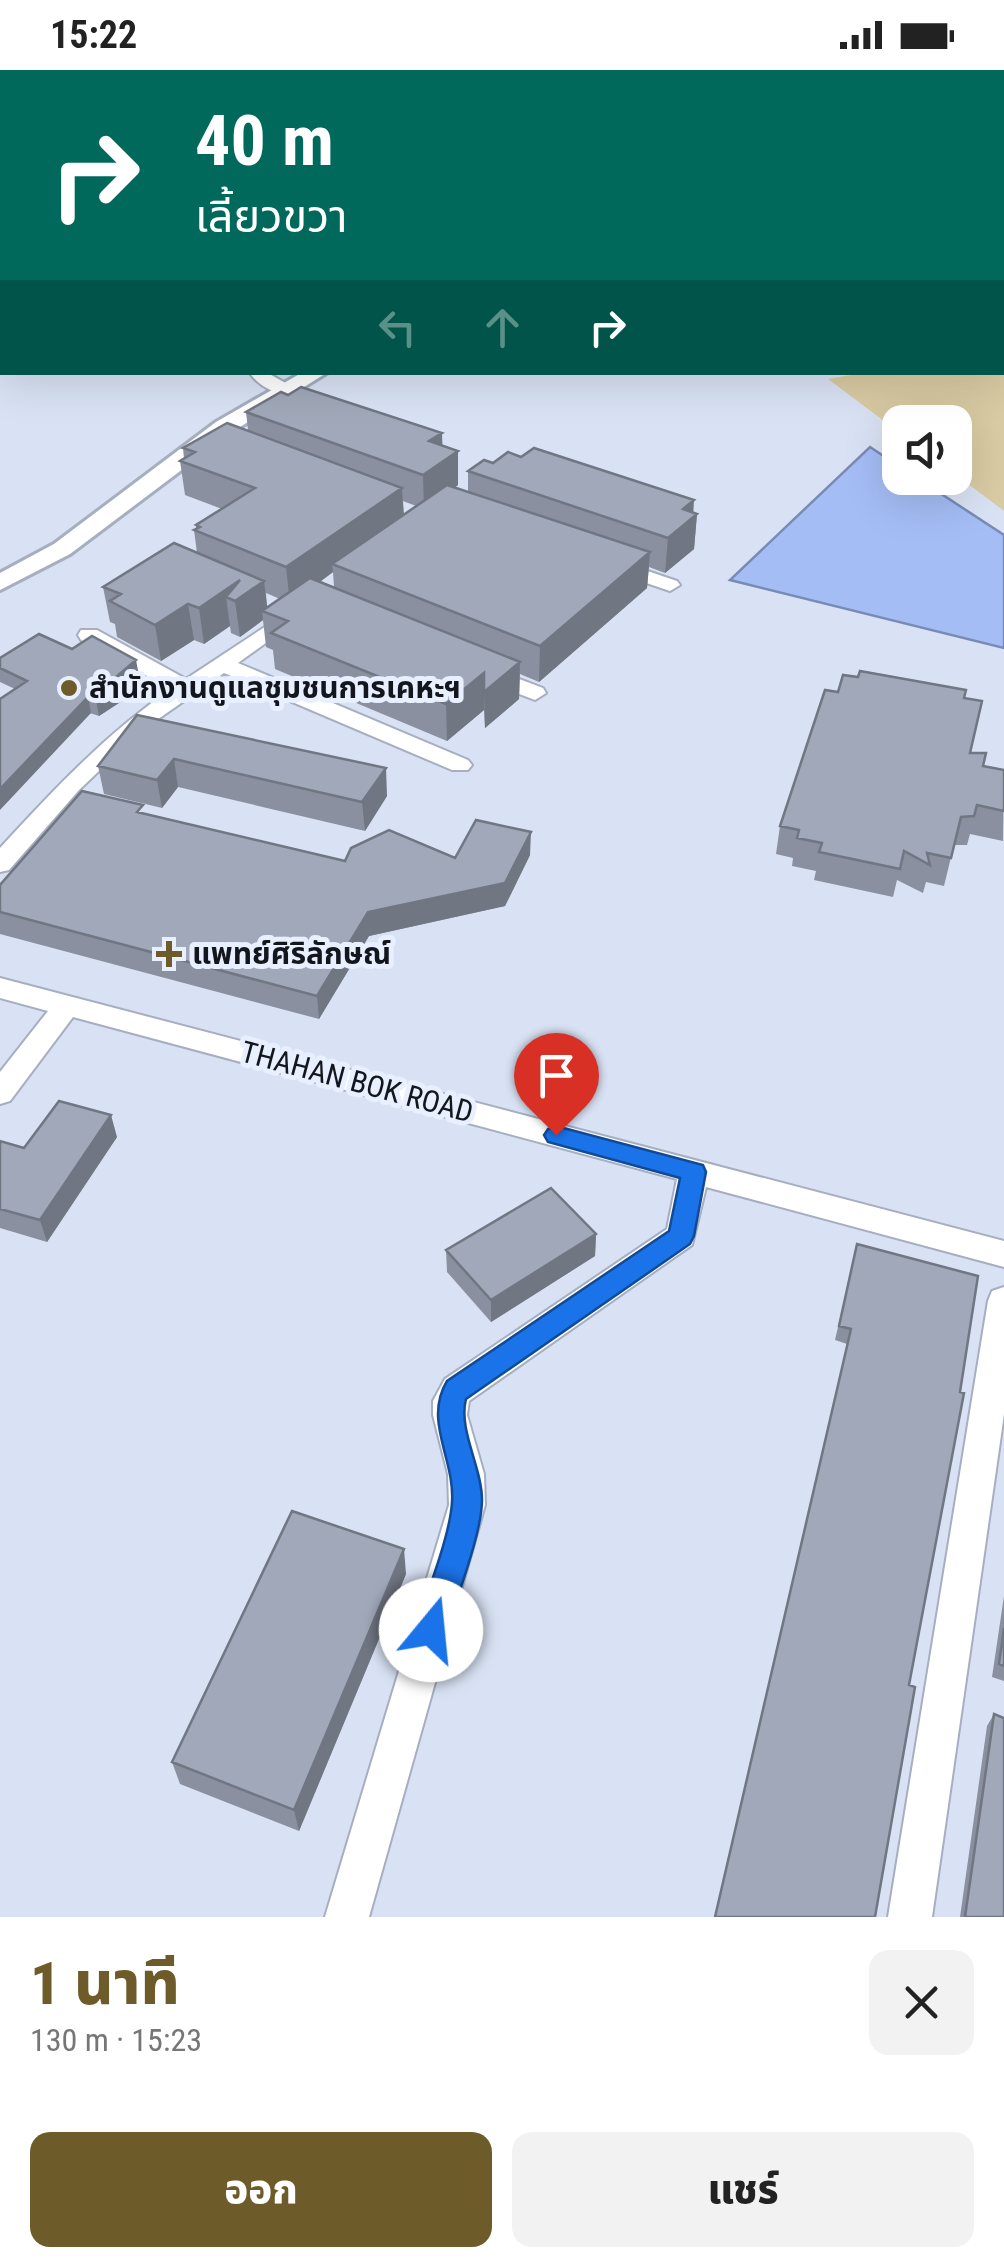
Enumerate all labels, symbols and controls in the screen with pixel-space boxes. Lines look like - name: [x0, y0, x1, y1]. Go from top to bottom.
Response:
- text: 15:22: [50, 13, 137, 57]
- text: 40 m: [195, 100, 334, 182]
- icon: right: [30, 110, 160, 240]
- text: เลี้ยวขวา: [195, 190, 347, 243]
- icon: left: [370, 300, 425, 355]
- icon: ahead: [475, 300, 530, 355]
- icon: right: [580, 300, 635, 355]
- map controls: [882, 405, 972, 495]
- button: sound: [882, 405, 972, 495]
- place label: สำนักงานดูแลชุมชนการเคหะฯ: [89, 670, 461, 706]
- marker: สำนักงานดูแลชุมชนการเคหะฯ: [58, 677, 80, 699]
- place label: แพทย์ศิริลักษณ์: [192, 936, 391, 971]
- marker: แพทย์ศิริลักษณ์: [156, 941, 182, 967]
- pin: [514, 1033, 599, 1136]
- street label: THAHAN BOK ROAD: [237, 1034, 477, 1129]
- icon: arrive: [529, 1048, 584, 1103]
- position arrow: [379, 1578, 483, 1682]
- text: 1 นาที: [30, 1948, 180, 2019]
- button: close: [869, 1950, 974, 2055]
- text: 130 m · 15:23: [30, 2021, 202, 2059]
- button: ออก: [30, 2132, 492, 2247]
- button: แชร์: [512, 2132, 974, 2247]

